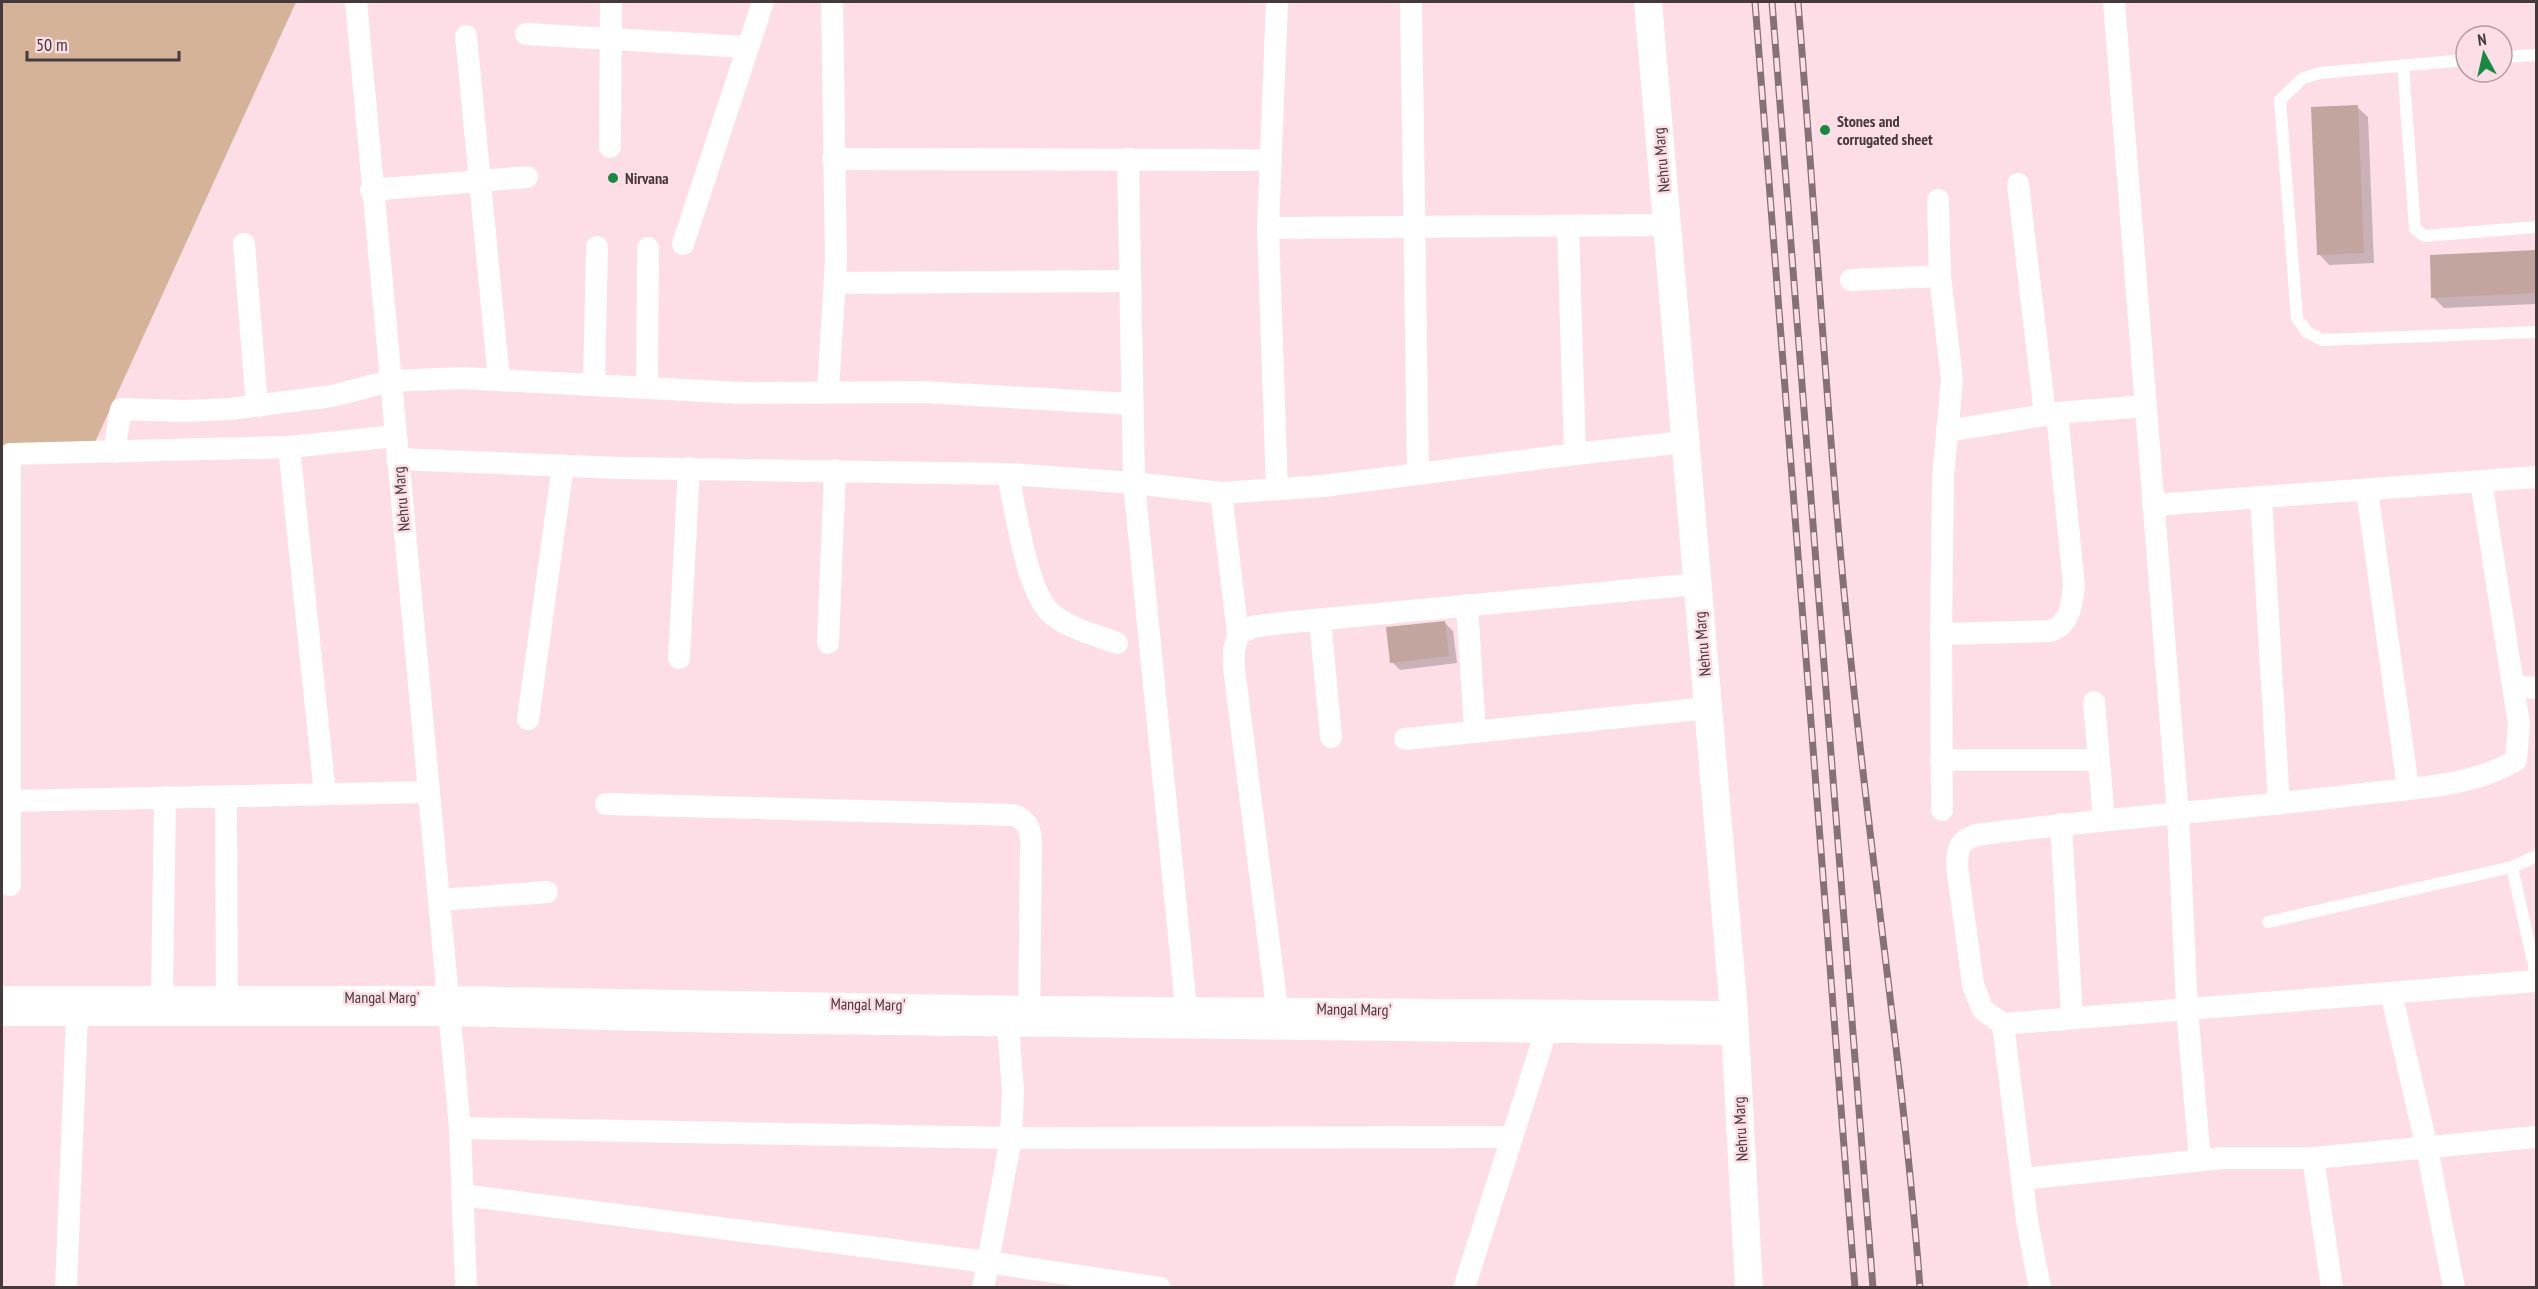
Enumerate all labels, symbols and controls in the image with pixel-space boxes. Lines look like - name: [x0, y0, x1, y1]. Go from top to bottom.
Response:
- scale bar: [27, 24, 178, 62]
- north arrow: [2454, 24, 2514, 84]
- text: N: [2476, 29, 2488, 50]
- text: 50 m: [36, 33, 68, 56]
- place label: Stones and corrugated sheet: [1837, 111, 1933, 149]
- marker: Stones and corrugated sheet: [1818, 123, 1832, 137]
- street label: Nehru Marg: [1648, 127, 1674, 193]
- place label: Nirvana: [625, 168, 669, 188]
- marker: Nirvana: [606, 171, 620, 185]
- street label: Nehru Marg: [388, 466, 414, 532]
- street label: Nehru Marg: [1689, 611, 1715, 677]
- street label: Mangal Marg': [345, 987, 420, 1007]
- street label: Mangal Marg': [830, 993, 906, 1015]
- street label: Mangal Marg': [1316, 998, 1392, 1020]
- street label: Nehru Marg: [1728, 1096, 1752, 1162]

